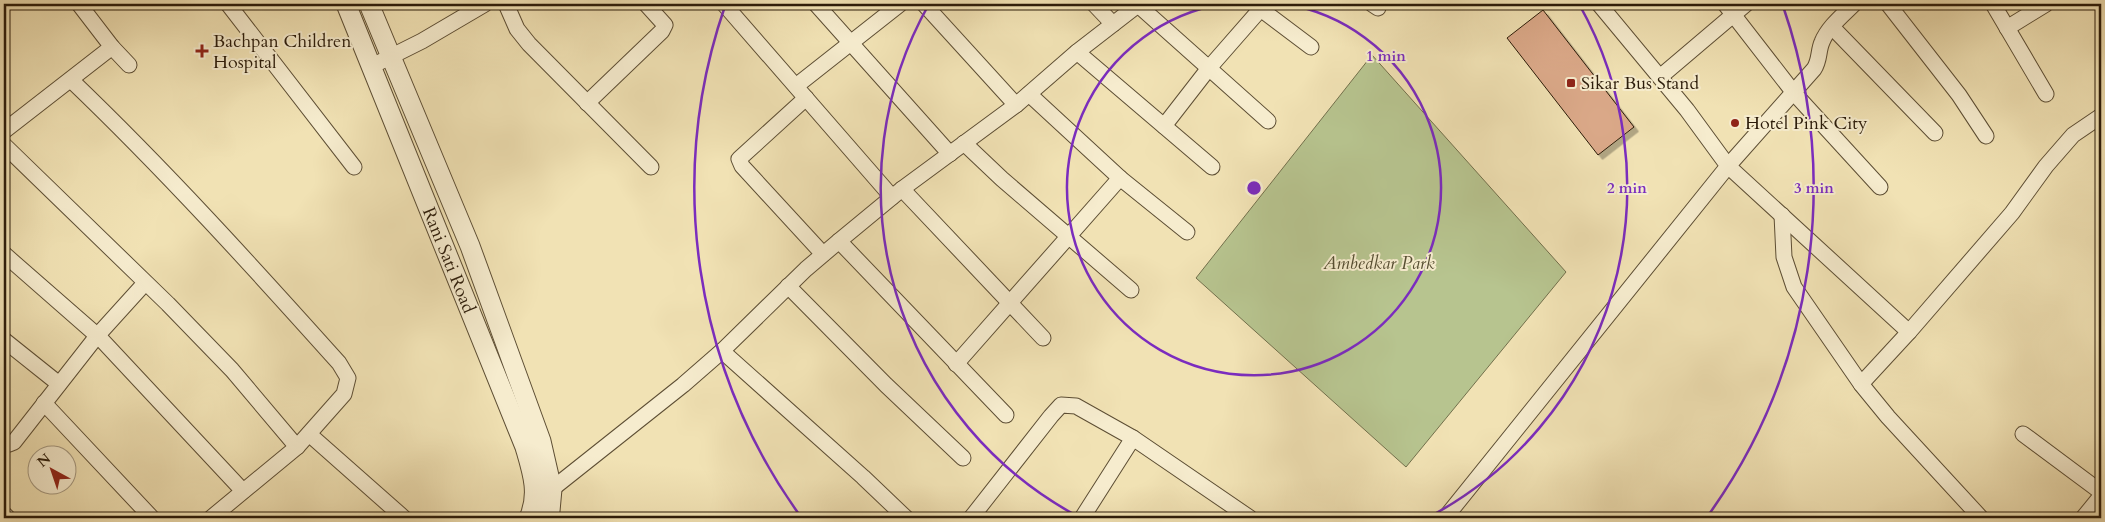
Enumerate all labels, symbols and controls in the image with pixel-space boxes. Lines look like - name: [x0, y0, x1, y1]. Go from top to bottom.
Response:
- place label: Bachpan Children Hospital: [213, 29, 352, 75]
- marker: Bachpan Children Hospital: [195, 44, 209, 58]
- text: 1 min: [1366, 46, 1406, 66]
- place label: Sikar Bus Stand: [1581, 71, 1700, 96]
- marker: Sikar Bus Stand: [1565, 77, 1577, 89]
- place label: Hotel Pink City: [1745, 111, 1868, 136]
- marker: Hotel Pink City: [1729, 117, 1741, 129]
- text: 2 min: [1607, 178, 1647, 198]
- text: 3 min: [1794, 178, 1834, 198]
- centre of rings: [1245, 179, 1263, 197]
- street label: Rani Sati Road: [416, 203, 481, 317]
- park label: Ambedkar Park: [1322, 251, 1435, 276]
- north arrow: [28, 444, 78, 494]
- text: N: [33, 449, 55, 472]

